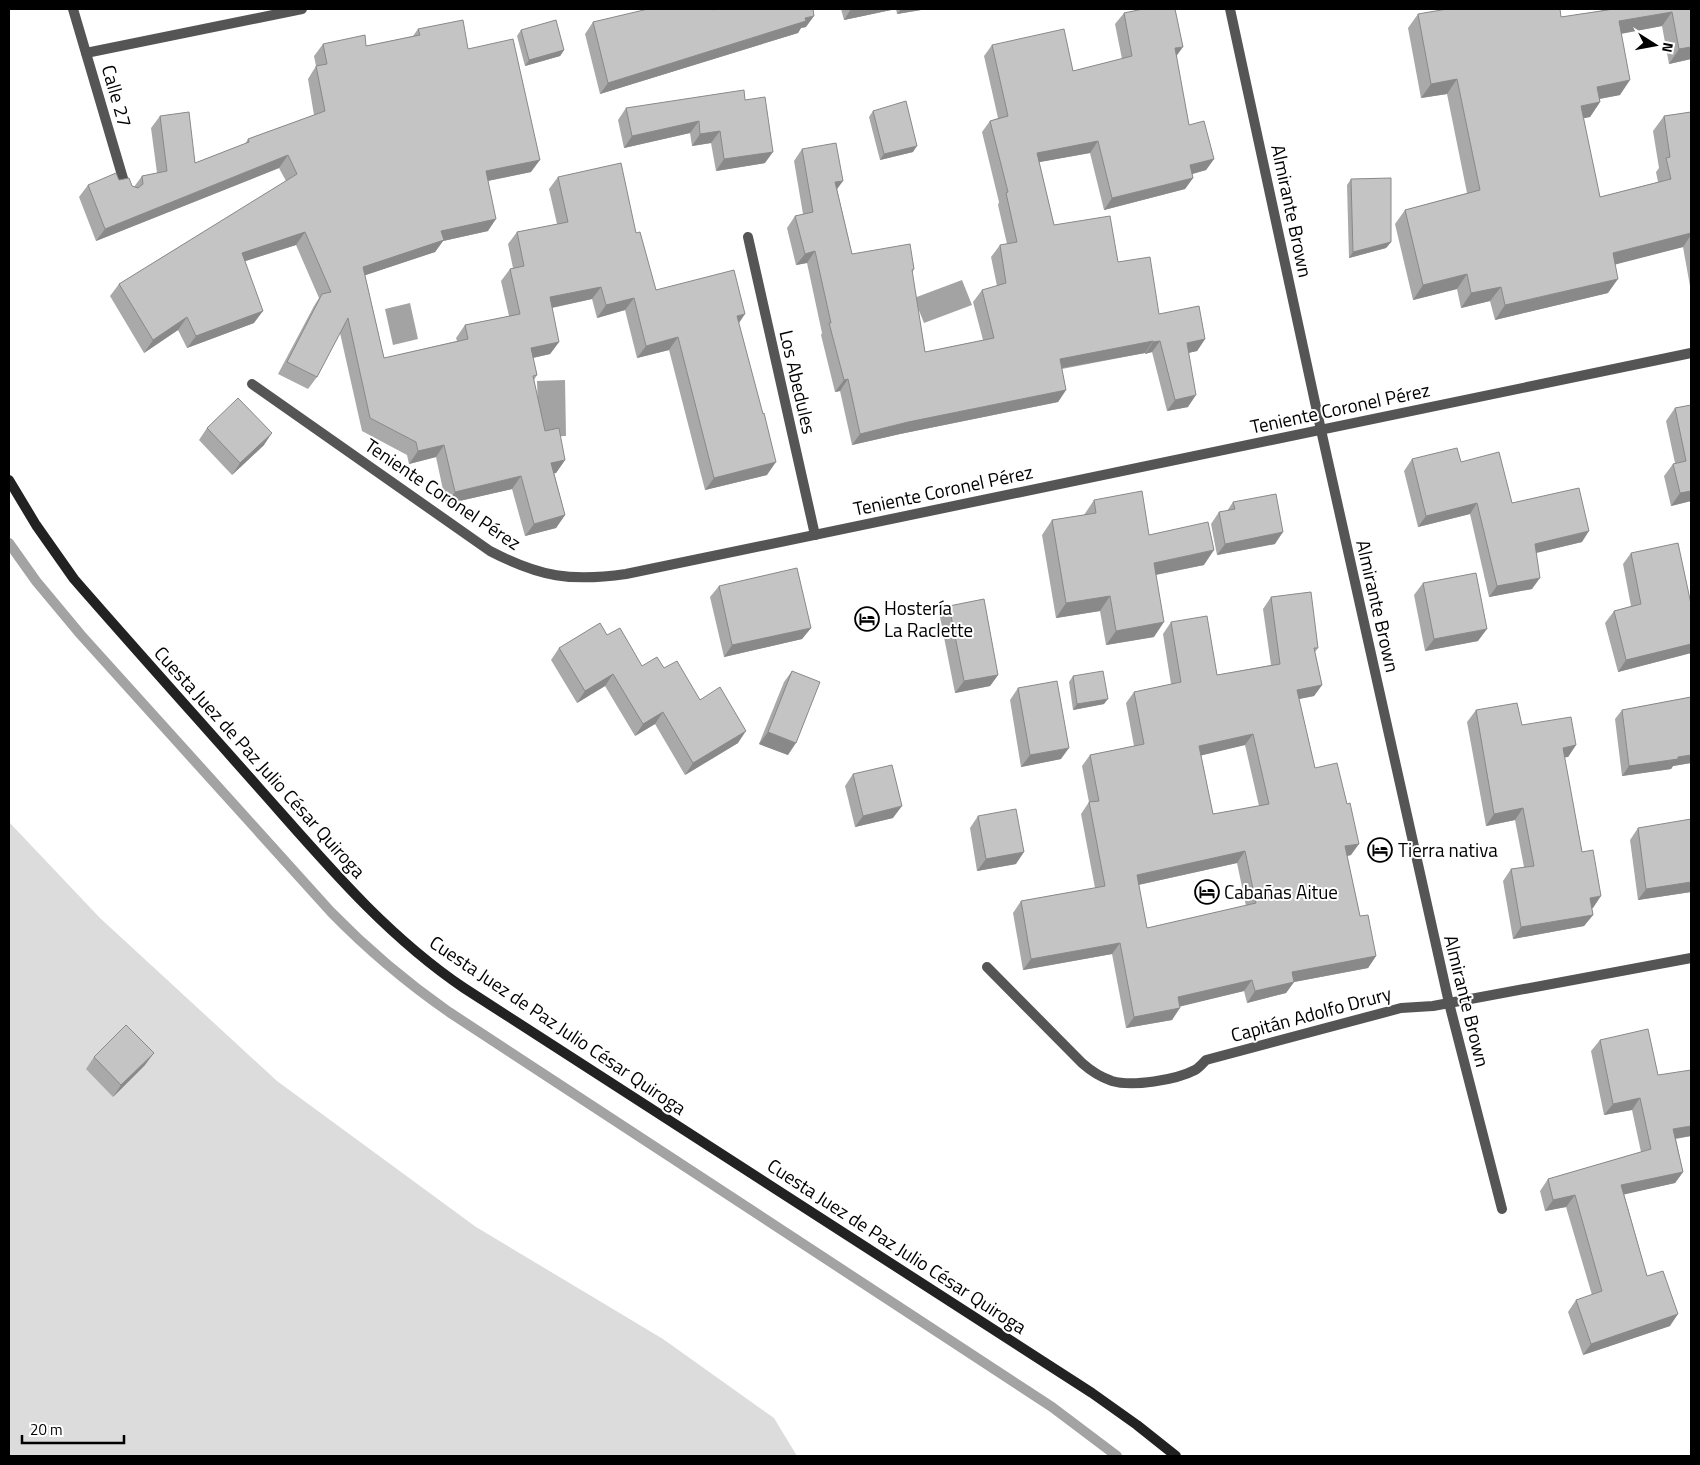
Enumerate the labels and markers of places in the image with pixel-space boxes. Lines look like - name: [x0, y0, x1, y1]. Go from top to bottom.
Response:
- place label: Hostería La Raclette: [884, 593, 973, 644]
- hotel icon: Hostería La Raclette: [854, 606, 880, 632]
- place label: Tierra nativa: [1398, 835, 1498, 864]
- hotel icon: Tierra nativa: [1367, 837, 1393, 863]
- place label: Cabañas Aitue: [1224, 877, 1338, 906]
- hotel icon: Cabañas Aitue: [1194, 879, 1220, 905]

